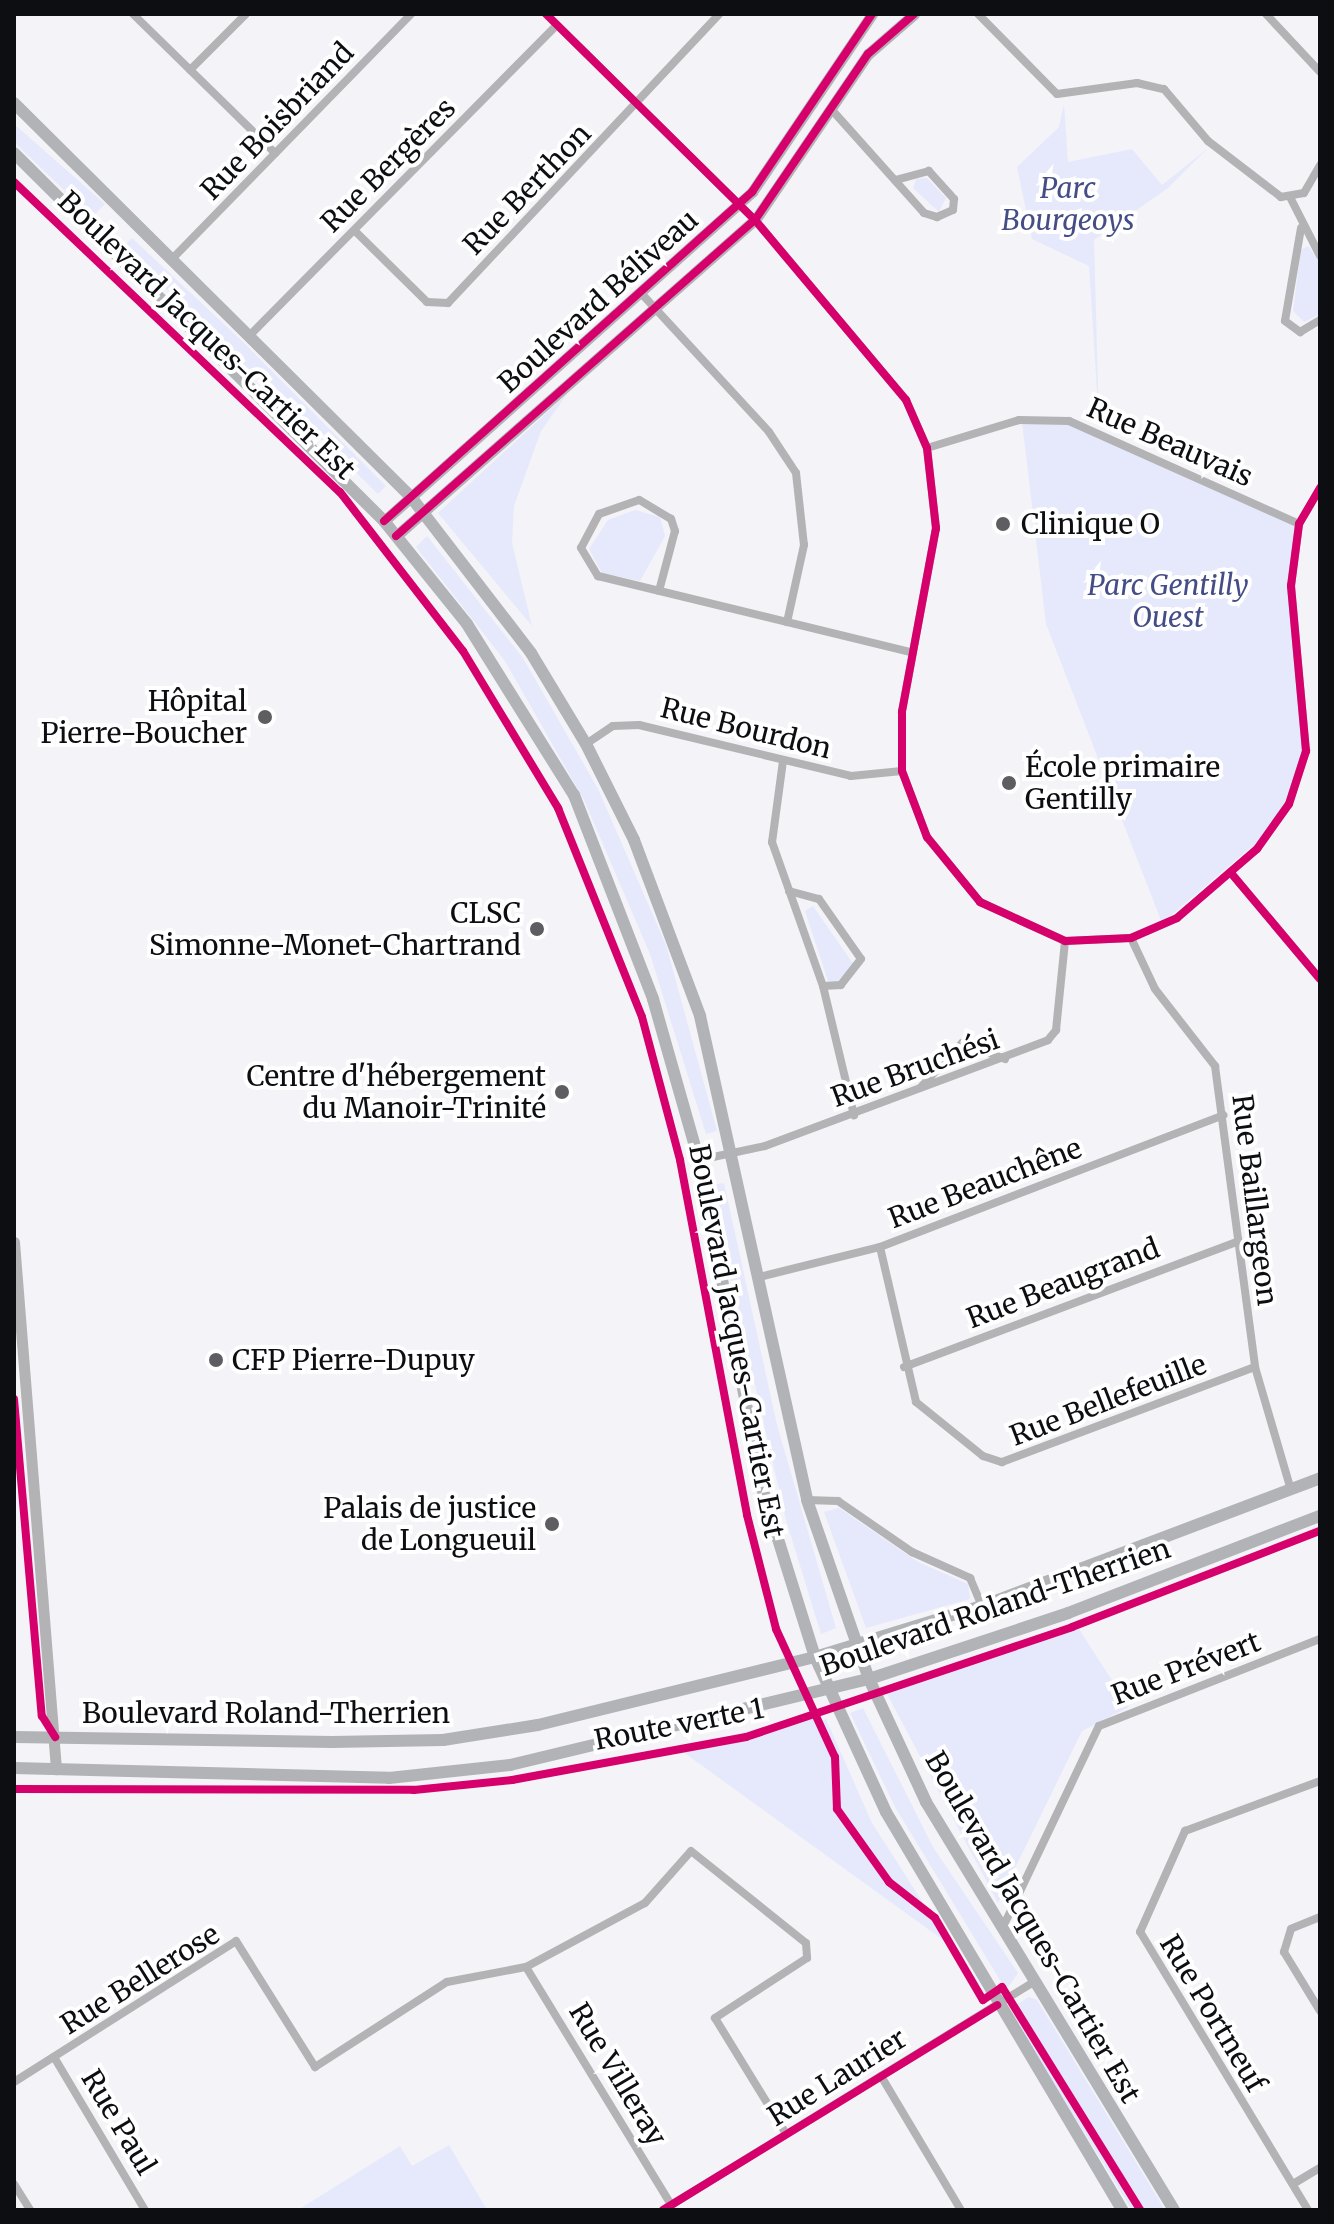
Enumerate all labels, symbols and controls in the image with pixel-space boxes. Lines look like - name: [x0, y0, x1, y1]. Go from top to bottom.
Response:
- street label: Rue Boisbriand: [194, 36, 360, 206]
- street label: Rue Bergères: [314, 91, 462, 239]
- street label: Rue Berthon: [456, 117, 598, 261]
- park label: Parc Bourgeoys: [1002, 171, 1134, 237]
- street label: Boulevard Jacques-Cartier Est: [52, 184, 362, 486]
- street label: Boulevard Béliveau: [491, 203, 705, 399]
- street label: Rue Beauvais: [1082, 391, 1258, 493]
- place label: Clinique O: [1021, 507, 1160, 541]
- marker: Clinique O: [992, 513, 1014, 535]
- park label: Parc Gentilly Ouest: [1088, 568, 1248, 634]
- place label: Hôpital Pierre-Boucher: [41, 684, 247, 750]
- street label: Rue Bourdon: [657, 691, 835, 765]
- marker: Hôpital Pierre-Boucher: [254, 706, 276, 728]
- place label: École primaire Gentilly: [1025, 750, 1220, 816]
- marker: École primaire Gentilly: [1000, 774, 1018, 792]
- place label: CLSC Simonne-Monet-Chartrand: [149, 896, 521, 962]
- marker: CLSC Simonne-Monet-Chartrand: [528, 920, 546, 938]
- street label: Rue Bruchési: [827, 1022, 1003, 1114]
- place label: Centre d'hébergement du Manoir-Trinité: [247, 1059, 546, 1125]
- marker: Centre d'hébergement du Manoir-Trinité: [553, 1083, 571, 1101]
- street label: Rue Baillargeon: [1225, 1093, 1285, 1307]
- street label: Rue Beauchêne: [884, 1131, 1086, 1235]
- street label: Boulevard Jacques-Cartier Est: [682, 1142, 792, 1540]
- street label: Rue Beaugrand: [962, 1231, 1164, 1335]
- place label: CFP Pierre-Dupuy: [232, 1343, 475, 1377]
- street label: Rue Bellefeuille: [1005, 1347, 1211, 1453]
- marker: CFP Pierre-Dupuy: [207, 1351, 225, 1369]
- place label: Palais de justice de Longueuil: [323, 1491, 536, 1557]
- marker: Palais de justice de Longueuil: [543, 1515, 561, 1533]
- street label: Boulevard Roland-Therrien: [815, 1531, 1175, 1683]
- street label: Rue Prévert: [1107, 1624, 1265, 1712]
- street label: Route verte 1: [591, 1691, 767, 1757]
- street label: Boulevard Roland-Therrien: [82, 1696, 450, 1730]
- street label: Boulevard Jacques-Cartier Est: [918, 1745, 1148, 2109]
- street label: Rue Bellerose: [55, 1917, 225, 2041]
- street label: Rue Portneuf: [1153, 1929, 1273, 2097]
- street label: Rue Villeray: [562, 1997, 674, 2151]
- street label: Rue Laurier: [762, 2021, 912, 2133]
- street label: Rue Paul: [75, 2064, 163, 2180]

